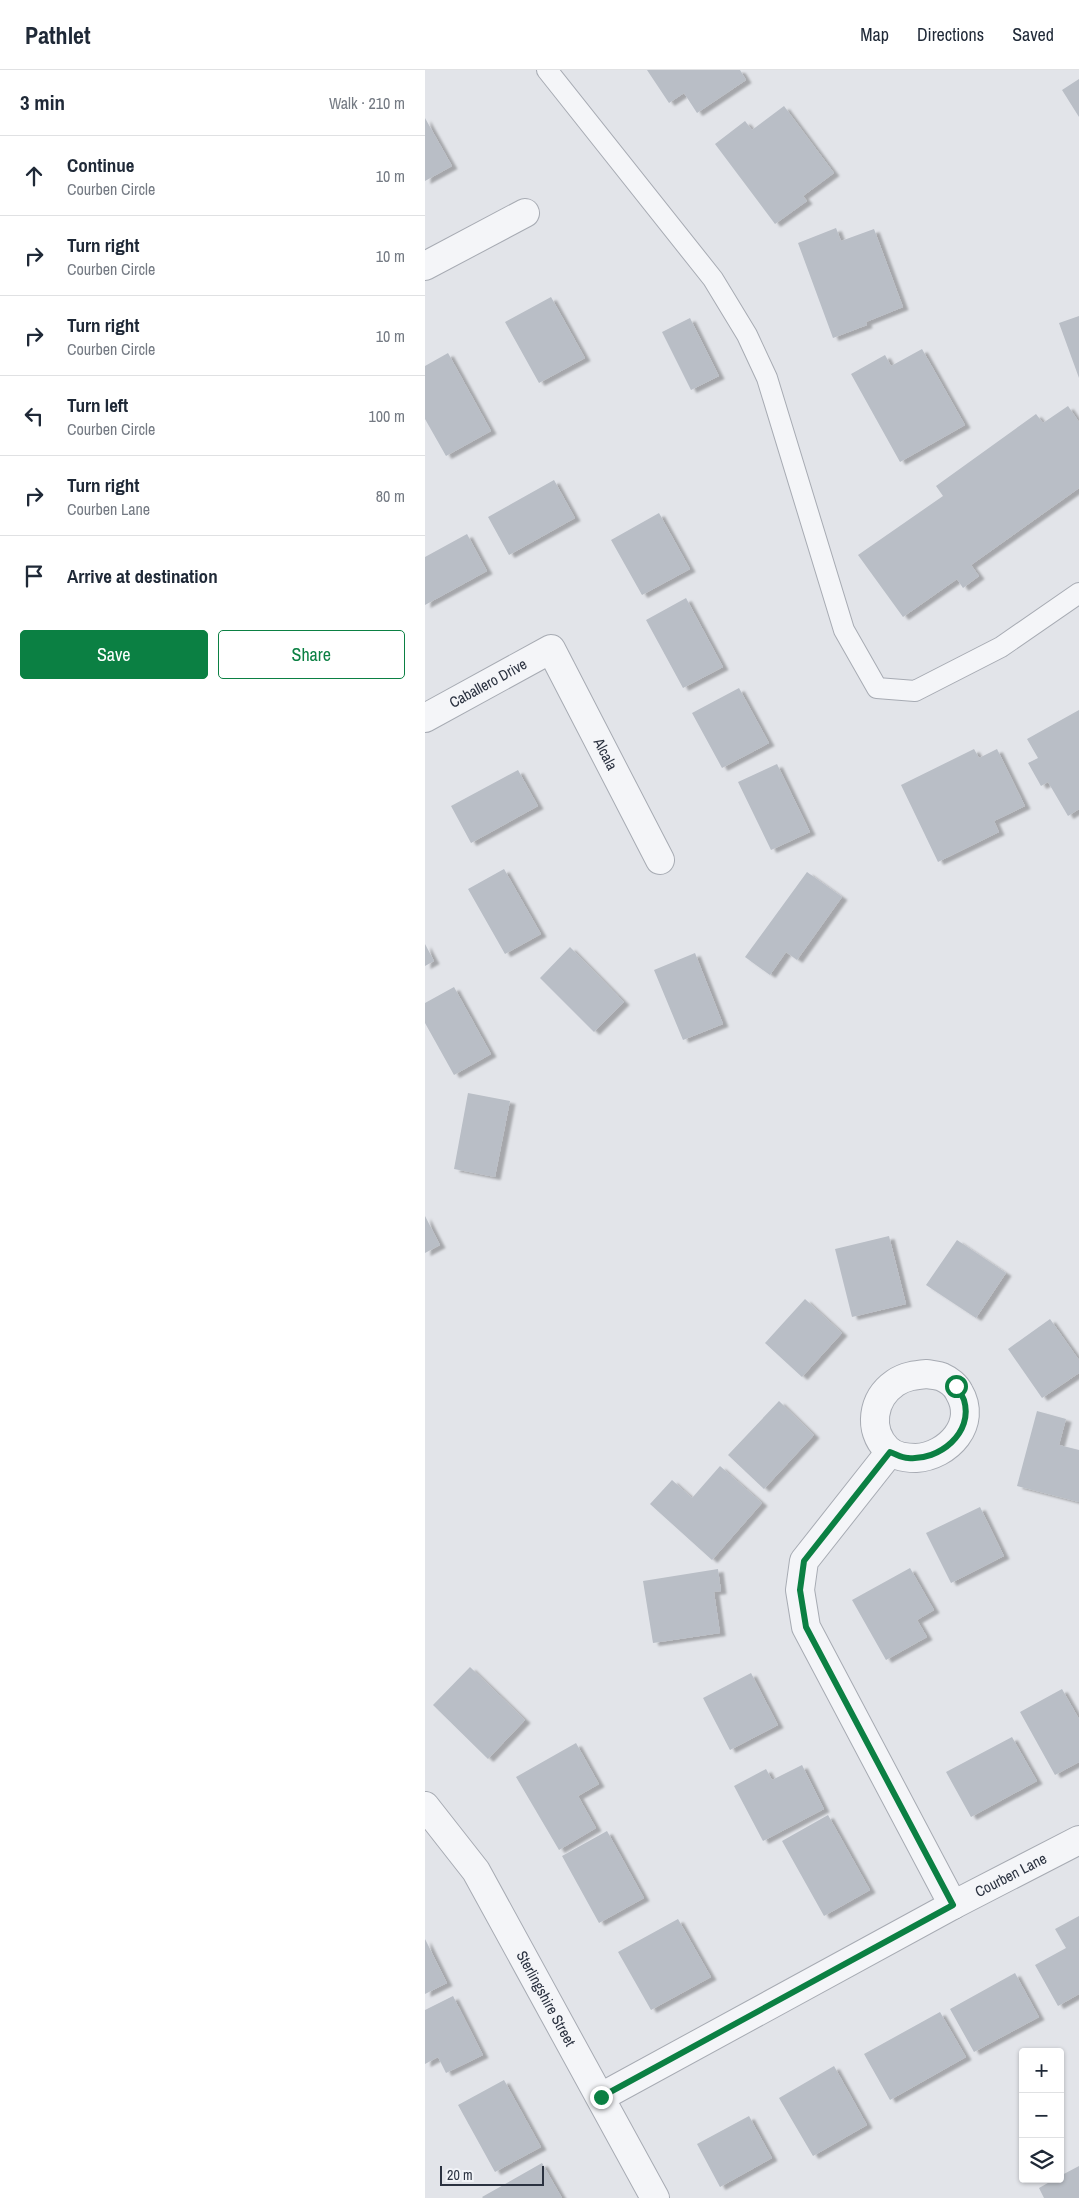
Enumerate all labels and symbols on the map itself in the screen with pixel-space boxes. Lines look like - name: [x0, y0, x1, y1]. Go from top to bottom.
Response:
- street label: Caballero Drive: [445, 653, 531, 713]
- street label: Alcala: [588, 733, 623, 774]
- route start: [945, 1375, 968, 1398]
- street label: Courben Lane: [971, 1847, 1050, 1902]
- street label: Sterlingshire Street: [512, 1947, 581, 2050]
- route end: [590, 2086, 613, 2109]
- scale bar: [440, 2163, 544, 2186]

